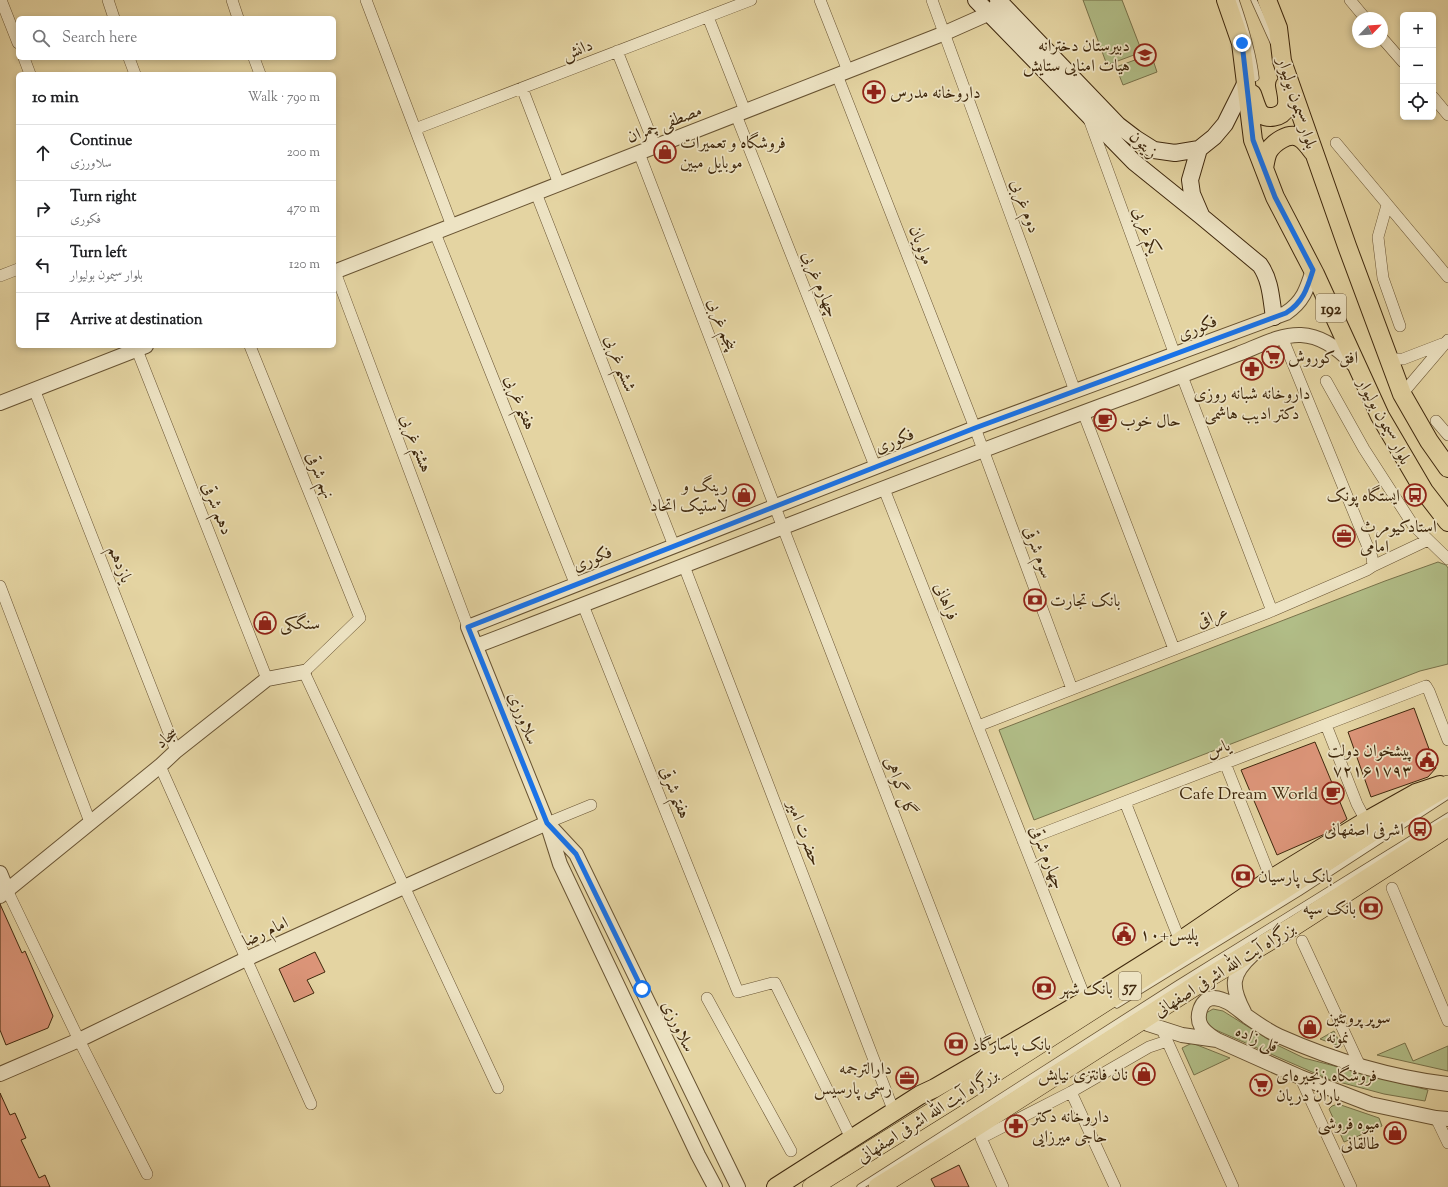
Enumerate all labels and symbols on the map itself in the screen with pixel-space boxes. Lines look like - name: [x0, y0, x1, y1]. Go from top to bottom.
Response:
- north arrow: [1352, 12, 1388, 48]
- street label: دانش: [559, 34, 597, 68]
- route end: [1233, 34, 1251, 52]
- place label: دبیرستان دخترانه هیات امنایی ستایش: [1023, 35, 1130, 79]
- school or university icon: دبیرستان دخترانه هیات امنایی ستایش: [1132, 42, 1158, 68]
- street label: بلوار سیمون بولیوار: [1269, 53, 1322, 153]
- pharmacy icon: داروخانه مدرس: [861, 79, 887, 105]
- place label: داروخانه مدرس: [890, 82, 981, 106]
- street label: مصطفی چمران: [624, 100, 706, 150]
- street label: زیتون: [1123, 126, 1162, 165]
- place label: فروشگاه و تعمیرات موبایل مبین: [680, 131, 786, 176]
- shop icon: فروشگاه و تعمیرات موبایل مبین: [652, 139, 678, 165]
- street label: دوم غربی: [1002, 176, 1045, 237]
- street label: یکم غربی: [1124, 204, 1165, 259]
- street label: مولویان: [902, 223, 939, 269]
- street label: چهارم غربی: [794, 248, 843, 322]
- road number: 192: [1316, 294, 1346, 322]
- street label: پنجم غربی: [698, 295, 742, 356]
- street label: فکوری: [1174, 310, 1221, 347]
- street label: ششم غربی: [594, 332, 641, 397]
- supermarket icon: افق کوروش: [1260, 344, 1286, 370]
- place label: افق کوروش: [1288, 347, 1358, 371]
- pharmacy icon: داروخانه شبانه روزی دکتر ادیب هاشمی: [1239, 356, 1265, 382]
- street label: هفتم غربی: [494, 372, 541, 435]
- street label: بلوار سیمون بولیوار: [1349, 373, 1416, 470]
- place label: داروخانه شبانه روزی دکتر ادیب هاشمی: [1194, 383, 1310, 427]
- cafe icon: حال خوب: [1092, 407, 1118, 433]
- place label: حال خوب: [1120, 410, 1181, 434]
- street label: هشتم غربی: [390, 411, 437, 477]
- street label: فکوری: [871, 423, 918, 460]
- street label: نهم شرقی: [297, 449, 339, 504]
- place label: رینگ و لاستیک اتحاد: [650, 474, 728, 519]
- street label: دهم شرقی: [193, 479, 238, 540]
- shop icon: رینگ و لاستیک اتحاد: [731, 482, 757, 508]
- bus stop icon: ایستگاه پونک: [1402, 482, 1428, 508]
- place label: ایستگاه پونک: [1326, 484, 1400, 509]
- place label: استادکیومرث امامی: [1360, 516, 1437, 560]
- street label: سوم شرقی: [1016, 523, 1058, 583]
- office icon: استادکیومرث امامی: [1331, 523, 1357, 549]
- street label: فکوری: [569, 541, 616, 578]
- street label: یازدهم: [99, 543, 137, 588]
- street label: فراهانی: [927, 579, 964, 624]
- bank icon: بانک تجارت: [1022, 587, 1048, 613]
- place label: بانک تجارت: [1050, 590, 1121, 614]
- street label: عراقی: [1193, 601, 1232, 635]
- shop icon: سنگکی: [252, 610, 278, 636]
- place label: سنگکی: [280, 612, 320, 637]
- street label: سلاورزی: [501, 689, 544, 749]
- street label: سجاد: [151, 722, 184, 755]
- street label: یاس: [1203, 734, 1235, 765]
- place label: پیشخوان دولت ۷۲۱۶۱۷۹۳: [1327, 740, 1412, 784]
- public building icon: پیشخوان دولت ۷۲۱۶۱۷۹۳: [1414, 747, 1440, 773]
- street label: گل گواهی: [877, 753, 921, 820]
- street label: هفتم شرقی: [650, 763, 696, 824]
- cafe icon: Cafe Dream World: [1320, 780, 1346, 806]
- place label: Cafe Dream World: [1179, 783, 1318, 807]
- street label: حضرت امیر: [779, 796, 827, 870]
- bus stop icon: اشرفی اصفهانی: [1407, 816, 1433, 842]
- place label: اشرفی اصفهانی: [1324, 819, 1404, 843]
- street label: چهارم شرقی: [1022, 822, 1070, 894]
- bank icon: بانک پارسیان: [1230, 863, 1256, 889]
- place label: بانک پارسیان: [1258, 866, 1333, 890]
- bank icon: بانک سپه: [1358, 895, 1384, 921]
- place label: بانک سپه: [1303, 898, 1356, 922]
- street label: امام رضا: [239, 912, 293, 955]
- street label: بزرگراه آیت الله اشرفی اصفهانی: [1148, 915, 1300, 1024]
- public building icon: پلیس+۱۰: [1111, 921, 1137, 947]
- place label: پلیس+۱۰: [1140, 924, 1199, 948]
- road number: 57: [1119, 972, 1141, 1000]
- bank icon: بانک شهر: [1031, 975, 1057, 1001]
- place label: بانک شهر: [1058, 978, 1113, 1002]
- route start: [633, 980, 651, 998]
- street label: سلاورزی: [654, 997, 700, 1057]
- place label: سوپر پروتئین نمونه: [1326, 1007, 1391, 1051]
- shop icon: سوپر پروتئین نمونه: [1297, 1014, 1323, 1040]
- street label: قلی زاده: [1231, 1020, 1281, 1060]
- bank icon: بانک پاسارگاد: [943, 1031, 969, 1057]
- place label: بانک پاسارگاد: [972, 1034, 1051, 1058]
- place label: دارالترجمه رسمی پارسیس: [814, 1058, 892, 1102]
- street label: بزرگراه آیت الله اشرفی اصفهانی: [851, 1061, 1003, 1170]
- shop icon: نان فانتزی نیایش: [1131, 1061, 1157, 1087]
- place label: نان فانتزی نیایش: [1038, 1064, 1128, 1088]
- place label: فروشگاه زنجیره‌ای یاران دریان: [1276, 1064, 1377, 1109]
- office icon: دارالترجمه رسمی پارسیس: [894, 1065, 920, 1091]
- supermarket icon: فروشگاه زنجیره‌ای یاران دریان: [1248, 1072, 1274, 1098]
- place label: داروخانه دکتر حاجی میرزایی: [1030, 1106, 1109, 1150]
- pharmacy icon: داروخانه دکتر حاجی میرزایی: [1003, 1113, 1029, 1139]
- place label: میوه فروشی طالقانی: [1318, 1113, 1380, 1157]
- shop icon: میوه فروشی طالقانی: [1382, 1120, 1408, 1146]

